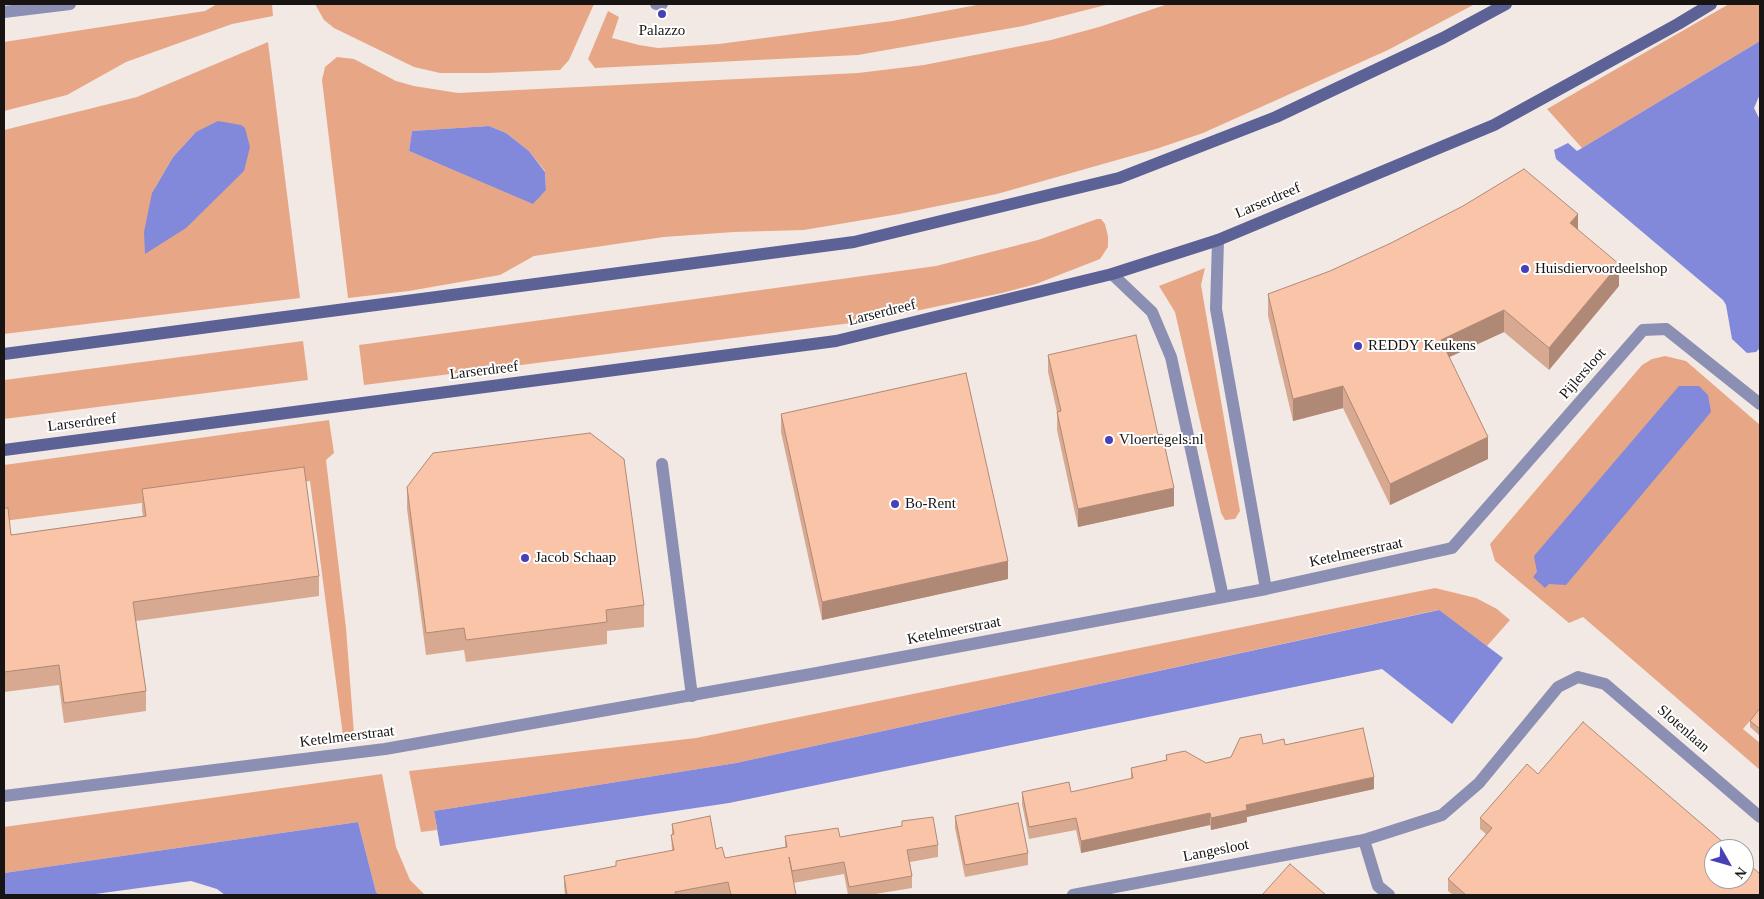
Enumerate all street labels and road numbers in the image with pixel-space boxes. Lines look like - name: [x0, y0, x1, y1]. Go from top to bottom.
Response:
- street label: Larserdreef: [1233, 179, 1303, 223]
- street label: Larserdreef: [846, 296, 918, 330]
- street label: Pijlersloot: [1556, 345, 1610, 403]
- street label: Larserdreef: [449, 358, 519, 384]
- street label: Larserdreef: [47, 410, 117, 436]
- street label: Ketelmeerstraat: [1308, 534, 1404, 572]
- street label: Ketelmeerstraat: [906, 613, 1002, 649]
- street label: Slotenlaan: [1653, 701, 1713, 757]
- street label: Ketelmeerstraat: [299, 722, 395, 752]
- street label: Langesloot: [1182, 836, 1250, 866]

